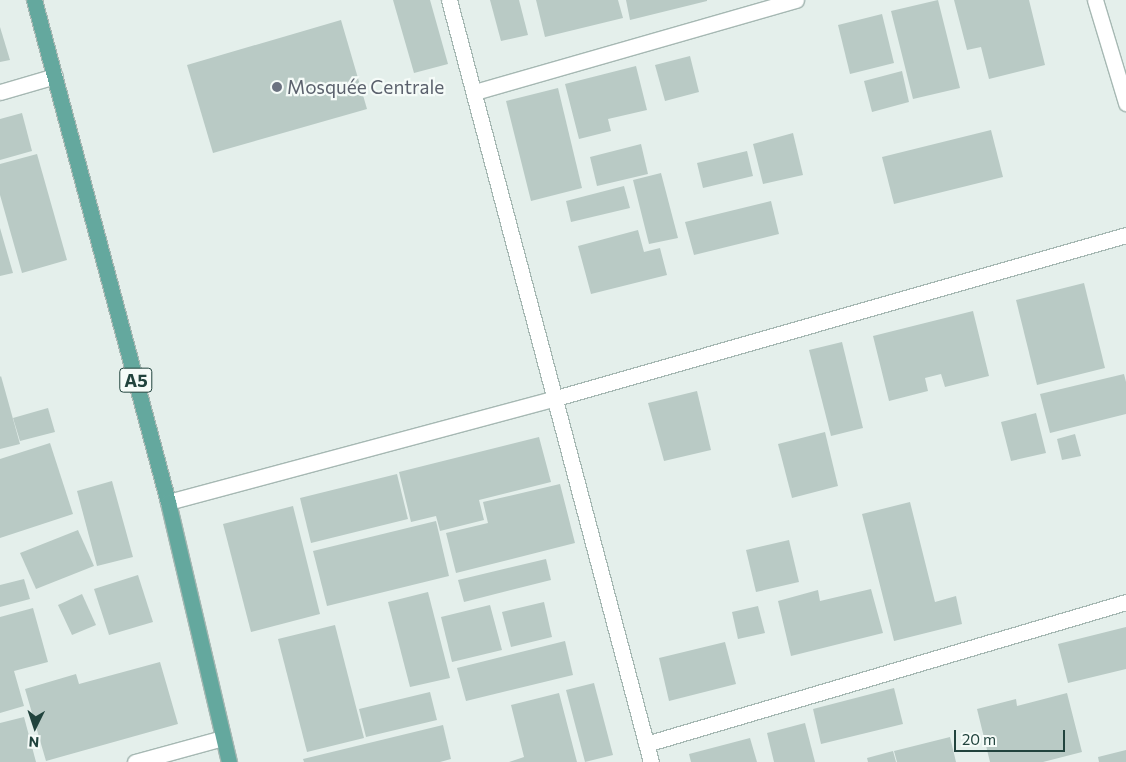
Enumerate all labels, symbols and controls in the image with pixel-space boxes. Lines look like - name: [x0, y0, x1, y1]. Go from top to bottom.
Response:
- place label: Mosquée Centrale: [287, 76, 444, 98]
- marker: Mosquée Centrale: [271, 81, 283, 93]
- road number: A5: [118, 364, 154, 396]
- north arrow: [10, 702, 60, 752]
- scale bar: [956, 720, 1067, 752]
- text: 20 m: [962, 730, 996, 748]
- text: N: [28, 734, 40, 751]

